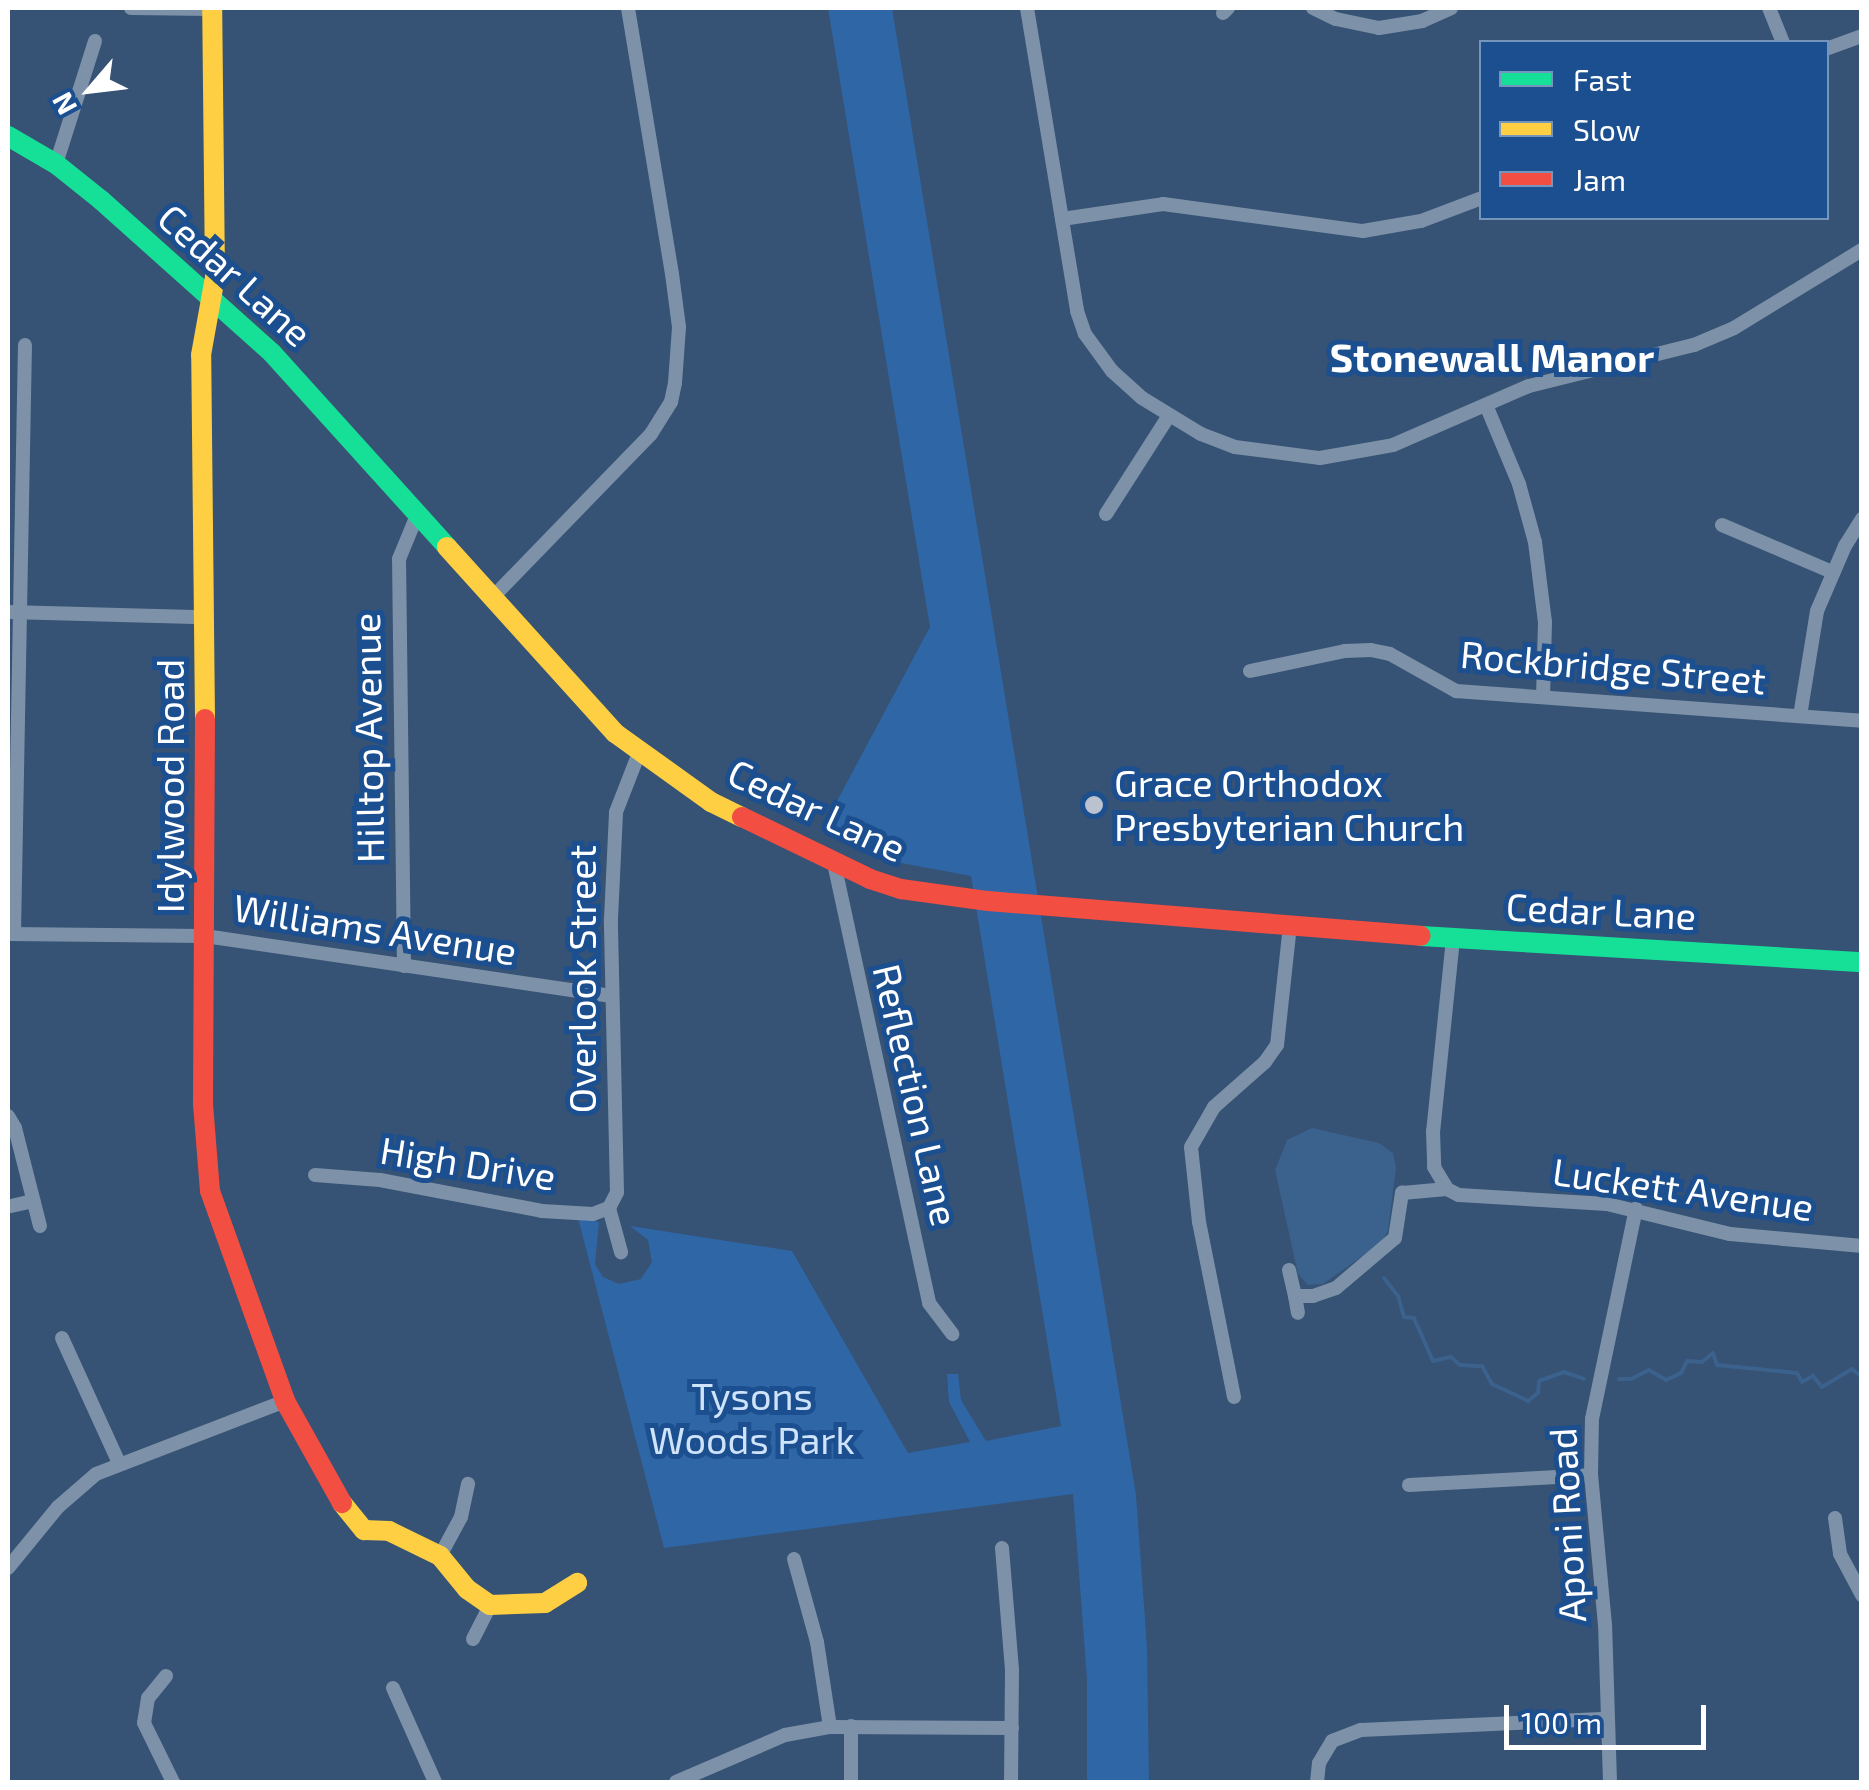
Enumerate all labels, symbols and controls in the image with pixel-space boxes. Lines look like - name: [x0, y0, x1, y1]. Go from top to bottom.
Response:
- north arrow: [40, 40, 140, 140]
- legend: [1479, 40, 1829, 220]
- text: Fast: [1573, 61, 1632, 97]
- text: N: [44, 87, 83, 121]
- text: Slow: [1573, 111, 1640, 147]
- text: Jam: [1573, 161, 1626, 197]
- street label: Cedar Lane: [149, 194, 321, 356]
- district label: Stonewall Manor: [1329, 332, 1655, 380]
- street label: Hilltop Avenue: [343, 612, 393, 864]
- street label: Rockbridge Street: [1458, 631, 1768, 703]
- street label: Idylwood Road: [147, 659, 193, 913]
- street label: Cedar Lane: [721, 749, 913, 871]
- place label: Grace Orthodox Presbyterian Church: [1114, 760, 1464, 849]
- marker: Grace Orthodox Presbyterian Church: [1083, 794, 1105, 816]
- street label: Overlook Street: [559, 845, 605, 1113]
- street label: Cedar Lane: [1504, 883, 1698, 939]
- street label: Williams Avenue: [230, 884, 520, 974]
- street label: Reflection Lane: [864, 960, 968, 1230]
- street label: High Drive: [377, 1127, 559, 1199]
- street label: Luckett Avenue: [1549, 1148, 1817, 1230]
- park label: Tysons Woods Park: [649, 1373, 855, 1462]
- street label: Aponi Road: [1539, 1427, 1595, 1623]
- scale bar: [1509, 1685, 1712, 1747]
- text: 100 m: [1521, 1704, 1602, 1740]

